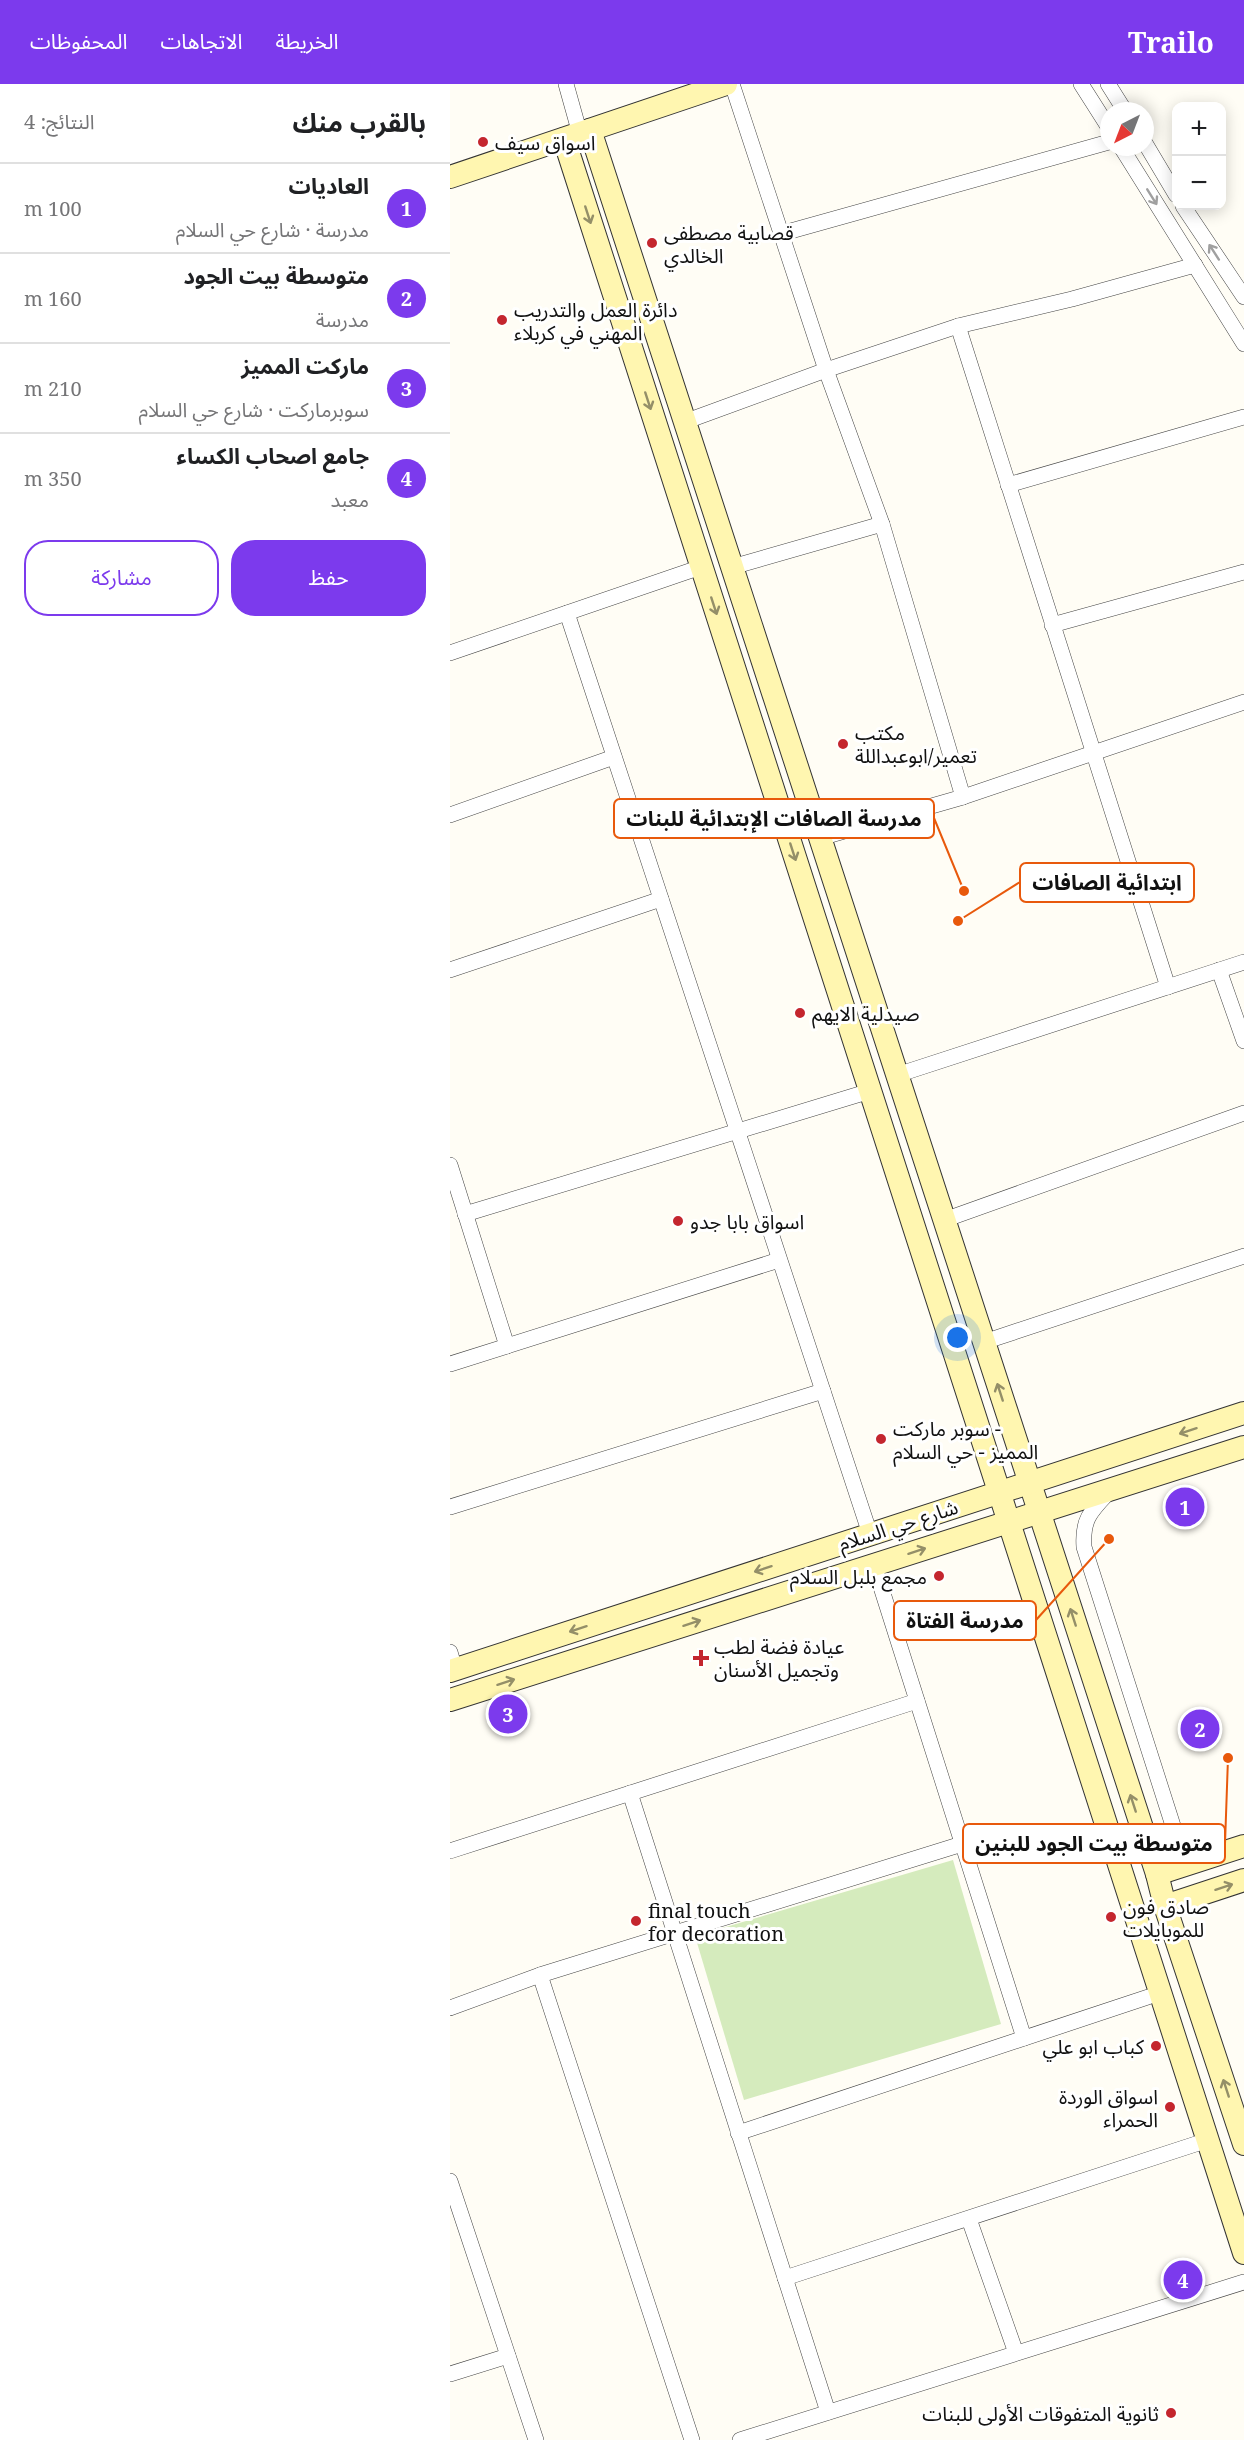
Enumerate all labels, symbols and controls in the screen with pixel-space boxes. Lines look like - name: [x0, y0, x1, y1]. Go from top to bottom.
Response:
- text: Trailo: [1128, 23, 1214, 61]
- text: المحفوظات: [30, 27, 127, 55]
- text: الاتجاهات: [160, 27, 242, 55]
- text: الخريطة: [275, 27, 338, 55]
- north arrow: [1100, 102, 1154, 156]
- map controls: [1172, 102, 1226, 210]
- button: +: [1172, 102, 1226, 156]
- text: بالقرب منك: [292, 104, 426, 140]
- text: النتائج: 4: [24, 108, 95, 135]
- place label: اسواق سيف: [495, 129, 595, 156]
- marker: اسواق سيف: [476, 135, 490, 149]
- button: −: [1172, 156, 1226, 210]
- text: العاديات: [289, 170, 369, 200]
- one-way arrow: [1145, 188, 1158, 205]
- text: 100 m: [24, 195, 82, 222]
- text: 1: [401, 195, 412, 222]
- one-way arrow: [584, 205, 595, 224]
- text: مدرسة · شارع حي السلام: [176, 216, 369, 243]
- place label: قصابية مصطفى الخالدي: [664, 219, 794, 271]
- marker: قصابية مصطفى الخالدي: [645, 236, 659, 250]
- one-way arrow: [1207, 243, 1220, 260]
- text: متوسطة بيت الجود: [183, 260, 369, 290]
- text: 160 m: [24, 285, 82, 312]
- text: 2: [401, 285, 412, 312]
- place label: دائرة العمل والتدريب المهني في كربلاء: [514, 296, 677, 348]
- text: مدرسة: [316, 306, 369, 333]
- marker: دائرة العمل والتدريب المهني في كربلاء: [495, 313, 509, 327]
- text: ماركت المميز: [241, 350, 369, 380]
- text: 210 m: [24, 375, 82, 402]
- text: 3: [401, 375, 412, 402]
- one-way arrow: [643, 391, 654, 410]
- text: سوبرماركت · شارع حي السلام: [139, 396, 369, 423]
- text: جامع اصحاب الكساء: [177, 440, 369, 470]
- text: 350 m: [24, 465, 82, 492]
- text: 4: [401, 465, 412, 492]
- text: معبد: [331, 486, 369, 513]
- button: مشاركة: [24, 540, 219, 616]
- button: حفظ: [231, 540, 426, 616]
- one-way arrow: [709, 596, 720, 615]
- place label: مكتب تعمير/ابوعبداللة: [855, 719, 977, 769]
- marker: مكتب تعمير/ابوعبداللة: [836, 737, 850, 751]
- callout: مدرسة الصافات الإبتدائية للبنات: [614, 799, 934, 838]
- text: مدرسة الصافات الإبتدائية للبنات: [626, 804, 922, 833]
- one-way arrow: [788, 842, 799, 861]
- callout: ابتدائية الصافات: [1020, 863, 1194, 902]
- text: ابتدائية الصافات: [1032, 868, 1182, 896]
- place label: صيدلية الايهم: [812, 1000, 920, 1029]
- marker: صيدلية الايهم: [793, 1006, 807, 1020]
- place label: اسواق بابا جدو: [690, 1208, 804, 1235]
- marker: اسواق بابا جدو: [671, 1214, 685, 1228]
- your location: [943, 1323, 972, 1352]
- one-way arrow: [994, 1383, 1005, 1402]
- place label: سوبر ماركت - المميز - حي السلام: [893, 1415, 1038, 1467]
- one-way arrow: [1179, 1426, 1198, 1437]
- marker: سوبر ماركت - المميز - حي السلام: [874, 1432, 888, 1446]
- pin: 1: [1166, 1484, 1204, 1530]
- street label: شارع حي السلام: [835, 1493, 962, 1560]
- one-way arrow: [907, 1545, 926, 1556]
- place label: مجمع بلبل السلام: [790, 1563, 927, 1592]
- one-way arrow: [754, 1564, 773, 1575]
- marker: مجمع بلبل السلام: [932, 1569, 946, 1583]
- callout: مدرسة الفتاة: [894, 1601, 1036, 1640]
- text: مدرسة الفتاة: [906, 1606, 1024, 1634]
- one-way arrow: [1066, 1608, 1077, 1627]
- one-way arrow: [682, 1617, 701, 1628]
- one-way arrow: [569, 1625, 588, 1636]
- place label: عيادة فضة لطب وتجميل الأسنان: [714, 1633, 844, 1683]
- marker: عيادة فضة لطب وتجميل الأسنان: [692, 1649, 710, 1667]
- one-way arrow: [496, 1676, 515, 1687]
- pin: 3: [488, 1692, 528, 1736]
- pin: 2: [1180, 1706, 1220, 1752]
- one-way arrow: [1127, 1794, 1138, 1813]
- callout: متوسطة بيت الجود للبنين: [963, 1824, 1225, 1863]
- text: متوسطة بيت الجود للبنين: [975, 1829, 1213, 1857]
- one-way arrow: [1214, 1881, 1233, 1892]
- place label: صادق فون للموبايلات: [1123, 1893, 1209, 1943]
- place label: final touch for decoration: [648, 1897, 784, 1947]
- marker: صادق فون للموبايلات: [1104, 1910, 1118, 1924]
- marker: final touch for decoration: [629, 1914, 643, 1928]
- place label: كباب ابو علي: [1042, 2033, 1145, 2062]
- marker: كباب ابو علي: [1149, 2039, 1163, 2053]
- one-way arrow: [1219, 2079, 1230, 2098]
- place label: اسواق الوردة الحمراء: [1059, 2083, 1158, 2133]
- marker: اسواق الوردة الحمراء: [1163, 2100, 1177, 2114]
- pin: 4: [1164, 2258, 1202, 2302]
- place label: ثانوية المتفوقات الأولى للبنات: [922, 2400, 1159, 2427]
- marker: ثانوية المتفوقات الأولى للبنات: [1164, 2406, 1178, 2420]

